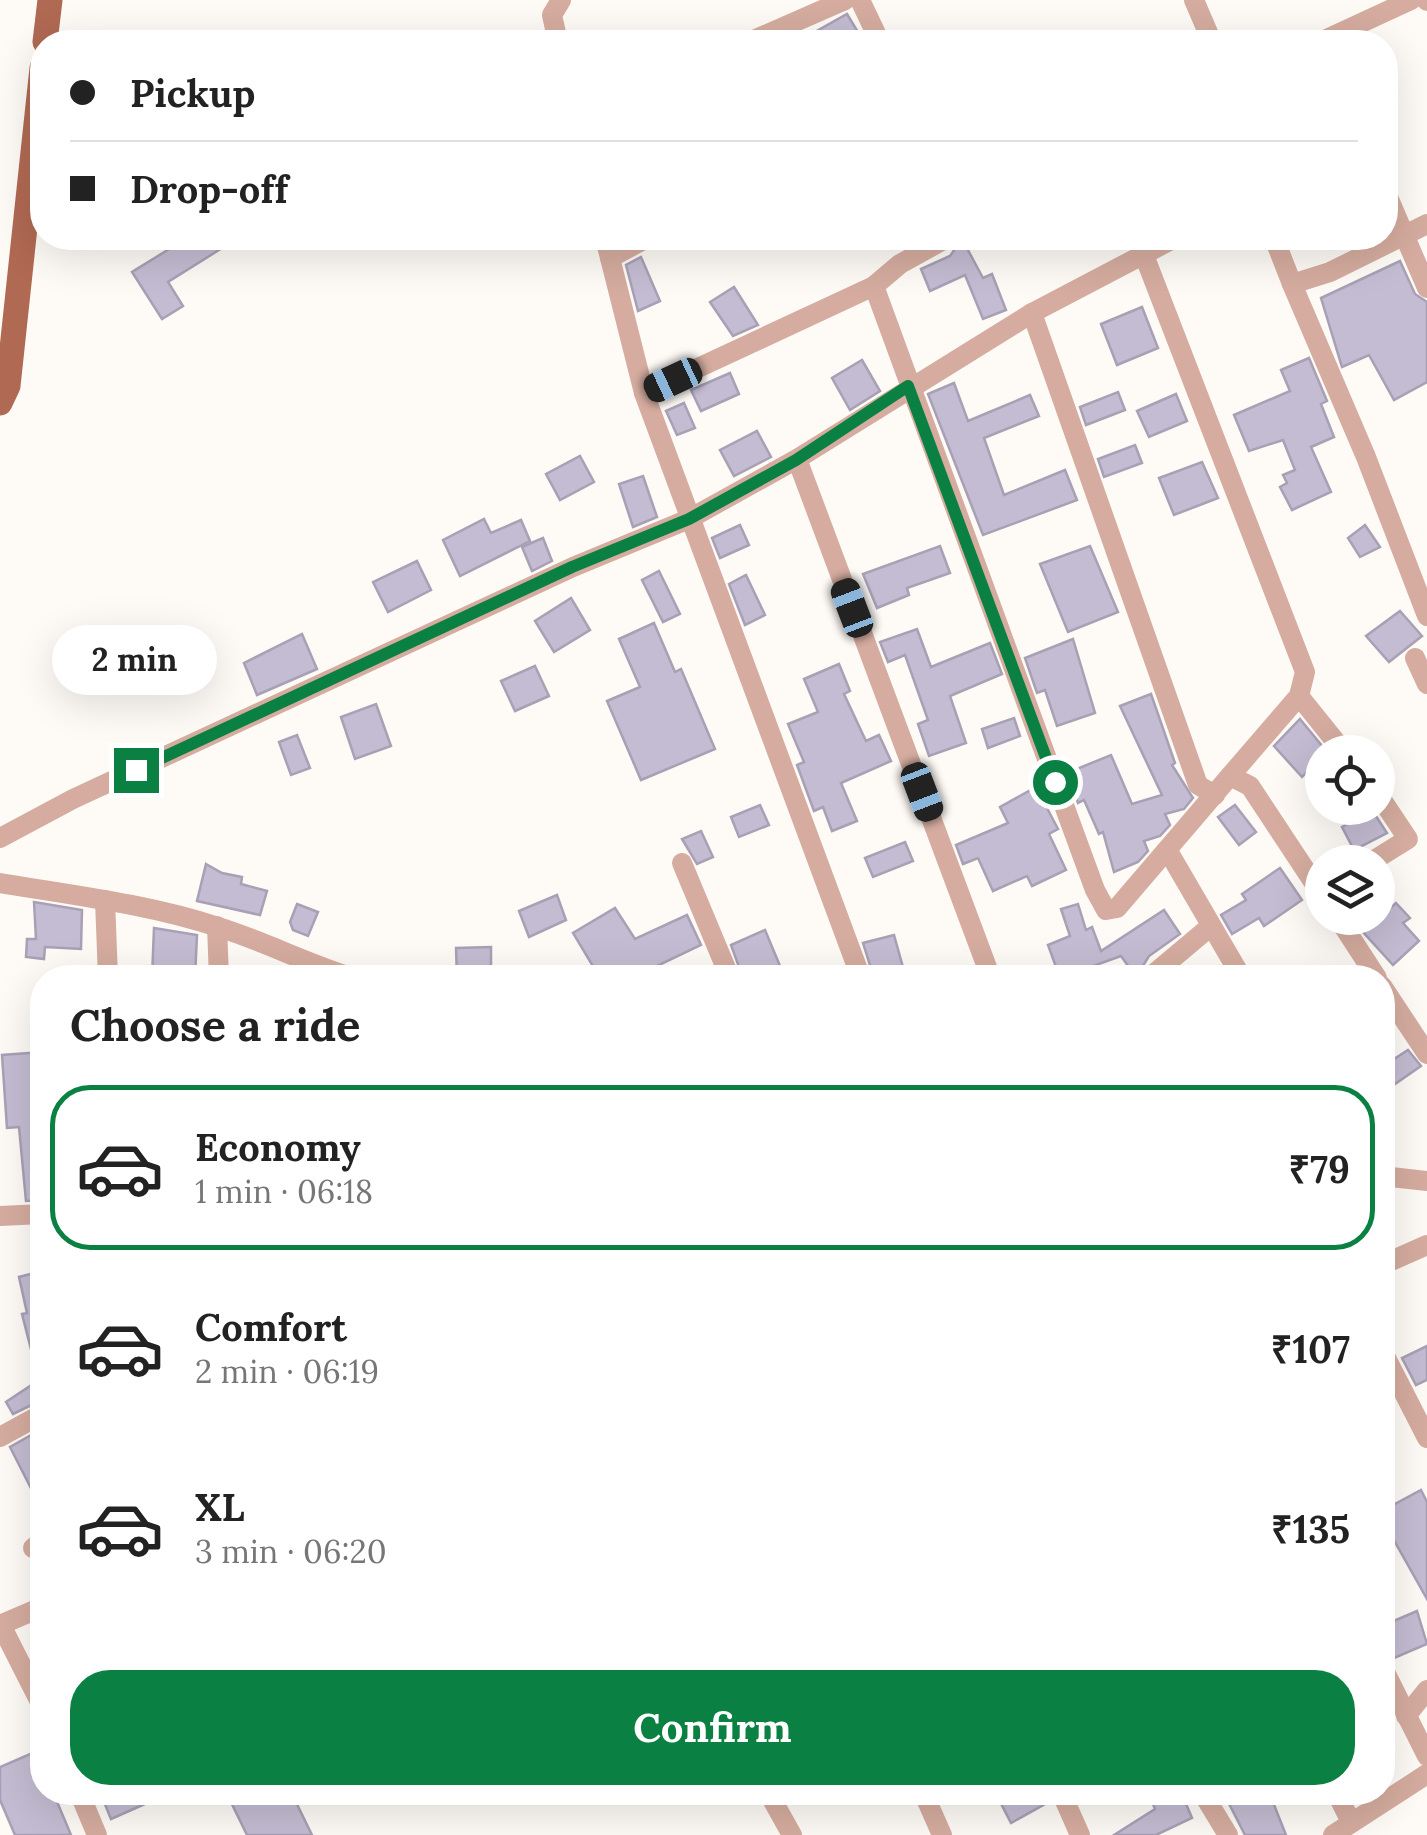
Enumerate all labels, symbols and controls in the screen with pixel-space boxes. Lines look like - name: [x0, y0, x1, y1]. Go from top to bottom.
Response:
- text: Pickup: [130, 69, 255, 117]
- text: Drop-off: [130, 165, 288, 213]
- car: [639, 354, 707, 406]
- car: [827, 575, 877, 641]
- callout: 2 min: [54, 625, 218, 695]
- text: 2 min: [92, 639, 177, 680]
- map controls: [1305, 735, 1395, 935]
- button: locate: [1305, 735, 1395, 825]
- route end: [114, 748, 159, 793]
- car: [897, 759, 947, 825]
- route start: [1033, 760, 1078, 805]
- button: layers: [1305, 845, 1395, 935]
- text: Choose a ride: [70, 996, 360, 1053]
- icon: car: [75, 1123, 165, 1213]
- text: Economy: [195, 1123, 361, 1171]
- text: ₹79: [1289, 1145, 1350, 1193]
- text: 1 min · 06:18: [195, 1171, 373, 1212]
- icon: car: [75, 1303, 165, 1393]
- text: Comfort: [195, 1303, 347, 1351]
- text: ₹107: [1271, 1325, 1350, 1373]
- text: 2 min · 06:19: [195, 1351, 379, 1392]
- icon: car: [75, 1483, 165, 1573]
- text: XL: [195, 1483, 245, 1531]
- text: ₹135: [1271, 1505, 1350, 1553]
- text: 3 min · 06:20: [195, 1531, 387, 1572]
- button: Confirm: [70, 1670, 1355, 1785]

